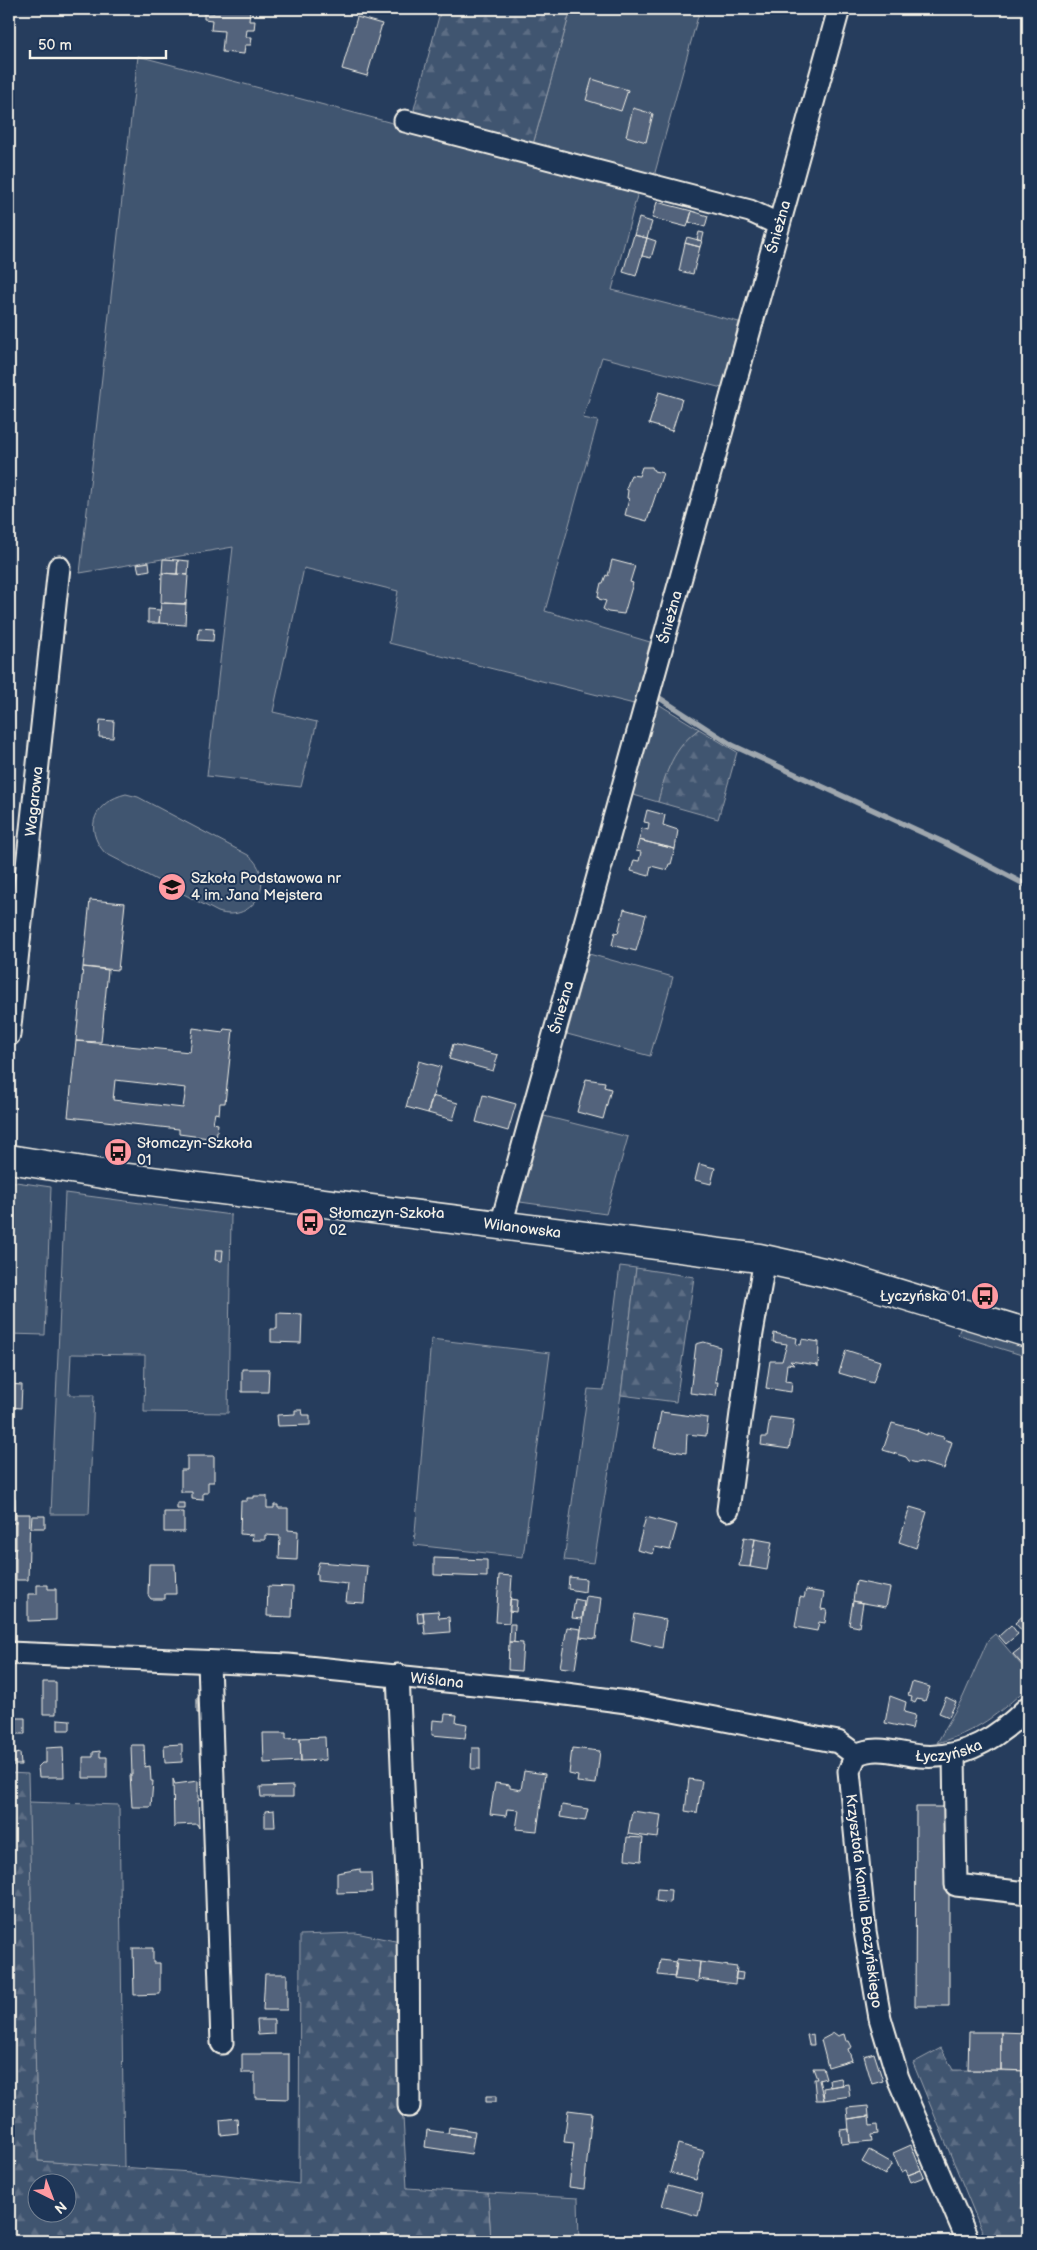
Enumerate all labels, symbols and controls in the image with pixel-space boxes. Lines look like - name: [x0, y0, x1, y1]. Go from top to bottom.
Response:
- scale bar: [30, 28, 166, 60]
- text: 50 m: [38, 36, 72, 55]
- street label: Śnieżna: [763, 198, 795, 256]
- street label: Śnieżna: [654, 589, 687, 646]
- street label: Wagarowa: [21, 765, 48, 837]
- place label: Szkoła Podstawowa nr 4 im. Jana Mejstera: [191, 869, 341, 905]
- school or university icon: Szkoła Podstawowa nr 4 im. Jana Mejstera: [157, 872, 187, 902]
- street label: Śnieżna: [546, 979, 578, 1036]
- place label: Słomczyn-Szkoła 01: [137, 1134, 252, 1170]
- bus stop icon: Słomczyn-Szkoła 01: [103, 1137, 133, 1167]
- place label: Słomczyn-Szkoła 02: [329, 1204, 444, 1240]
- bus stop icon: Słomczyn-Szkoła 02: [295, 1207, 325, 1237]
- street label: Wilanowska: [482, 1214, 562, 1243]
- bus stop icon: Łyczyńska 01: [970, 1281, 1000, 1311]
- place label: Łyczyńska 01: [880, 1287, 966, 1306]
- street label: Wiślana: [409, 1669, 465, 1693]
- street label: Łyczyńska: [914, 1736, 985, 1767]
- street label: Krzysztofa Kamila Baczyńskiego: [841, 1793, 886, 2009]
- north arrow: [28, 2172, 78, 2222]
- text: N: [51, 2197, 70, 2217]

